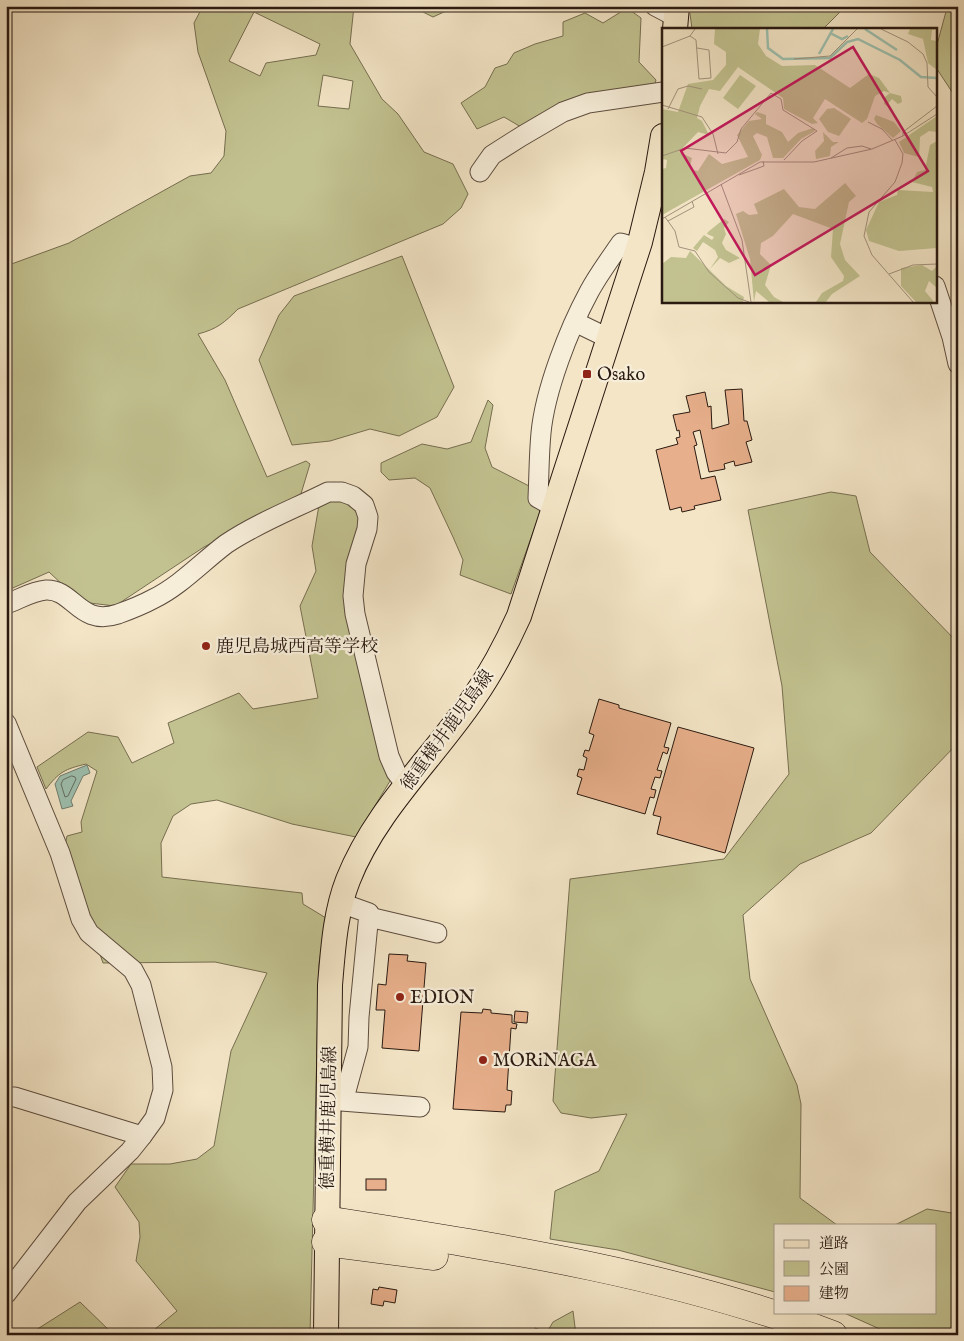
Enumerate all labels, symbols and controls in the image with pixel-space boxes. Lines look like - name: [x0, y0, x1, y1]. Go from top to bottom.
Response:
- inset map: [662, 28, 936, 302]
- place label: Osako: [597, 364, 645, 387]
- marker: Osako: [581, 368, 593, 380]
- place label: 鹿児島城西高等学校: [216, 636, 378, 659]
- marker: 鹿児島城西高等学校: [200, 640, 212, 652]
- street label: 徳重横井鹿児島線: [397, 666, 500, 796]
- place label: EDION: [410, 987, 475, 1010]
- marker: EDION: [394, 991, 406, 1003]
- street label: 徳重横井鹿児島線: [317, 1046, 342, 1190]
- place label: MORiNAGA: [493, 1050, 597, 1073]
- marker: MORiNAGA: [477, 1054, 489, 1066]
- legend: [774, 1224, 936, 1314]
- text: 道路: [819, 1234, 849, 1253]
- text: 公園: [819, 1260, 849, 1279]
- text: 建物: [819, 1284, 849, 1303]

